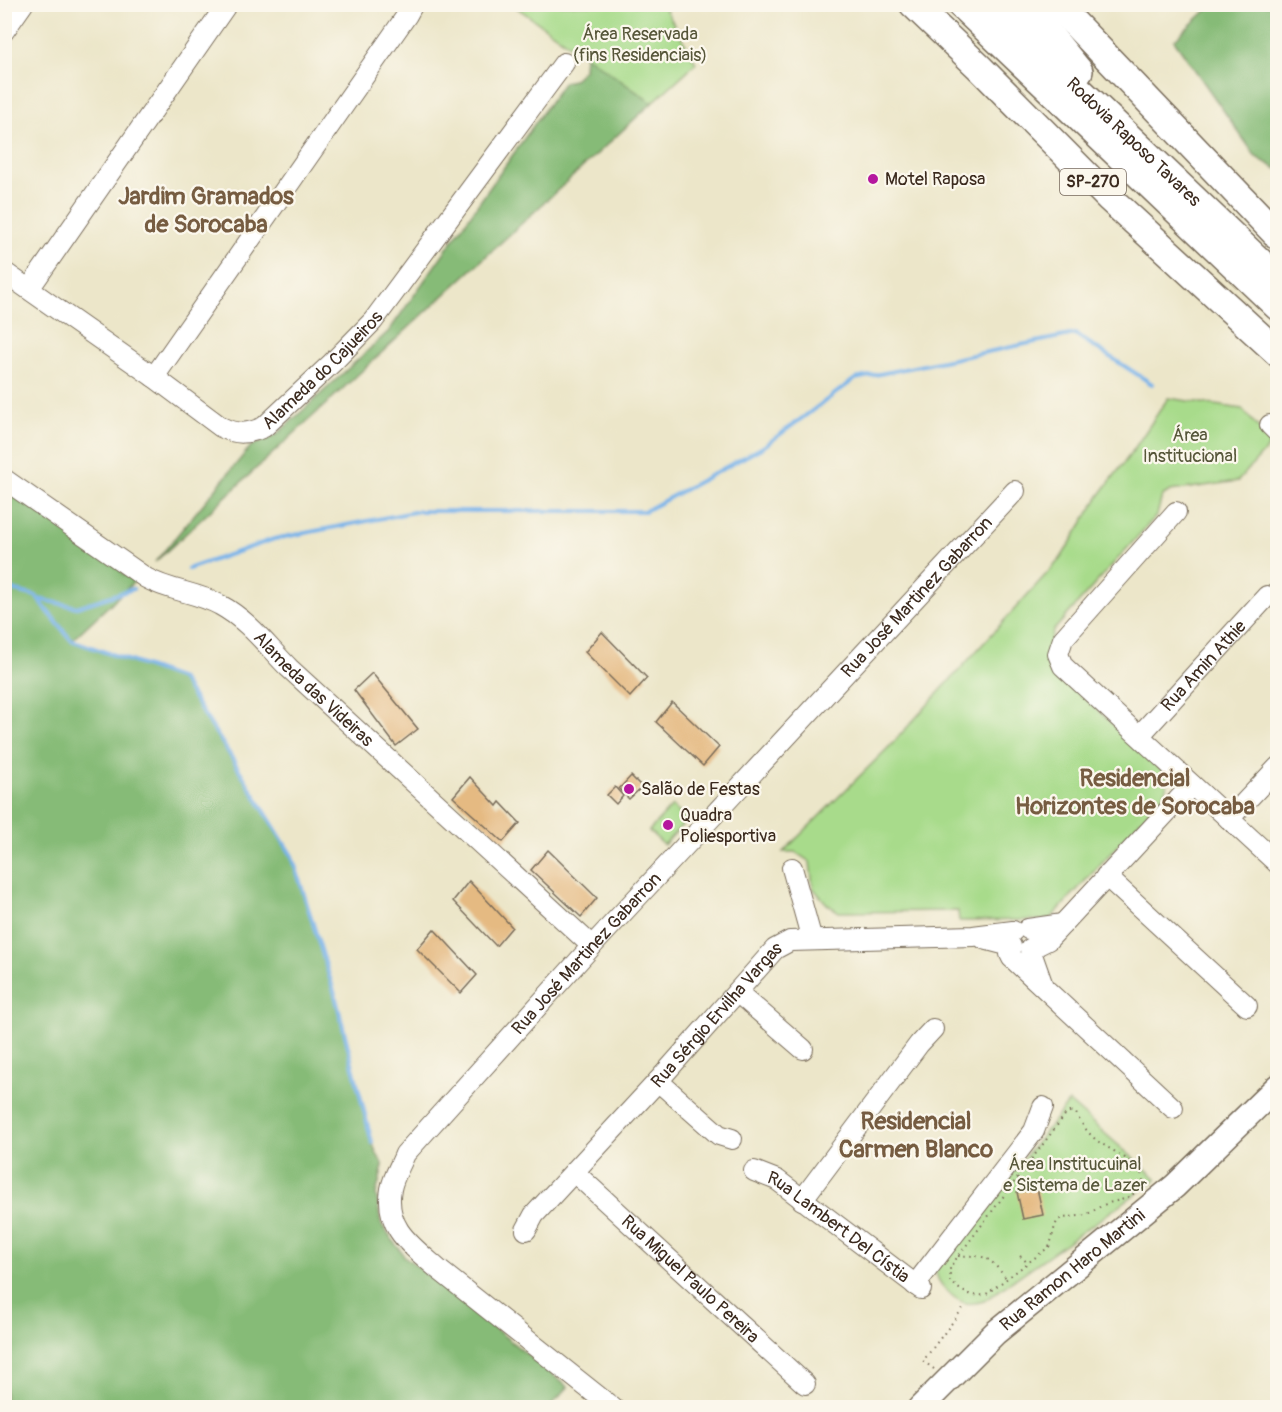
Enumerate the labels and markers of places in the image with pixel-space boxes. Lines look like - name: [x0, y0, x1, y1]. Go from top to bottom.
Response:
- place label: Motel Raposa: [885, 168, 985, 191]
- marker: Motel Raposa: [866, 172, 880, 186]
- place label: Salão de Festas: [641, 778, 760, 801]
- marker: Salão de Festas: [622, 782, 636, 796]
- place label: Quadra Poliesportiva: [680, 804, 776, 848]
- marker: Quadra Poliesportiva: [661, 818, 675, 832]

